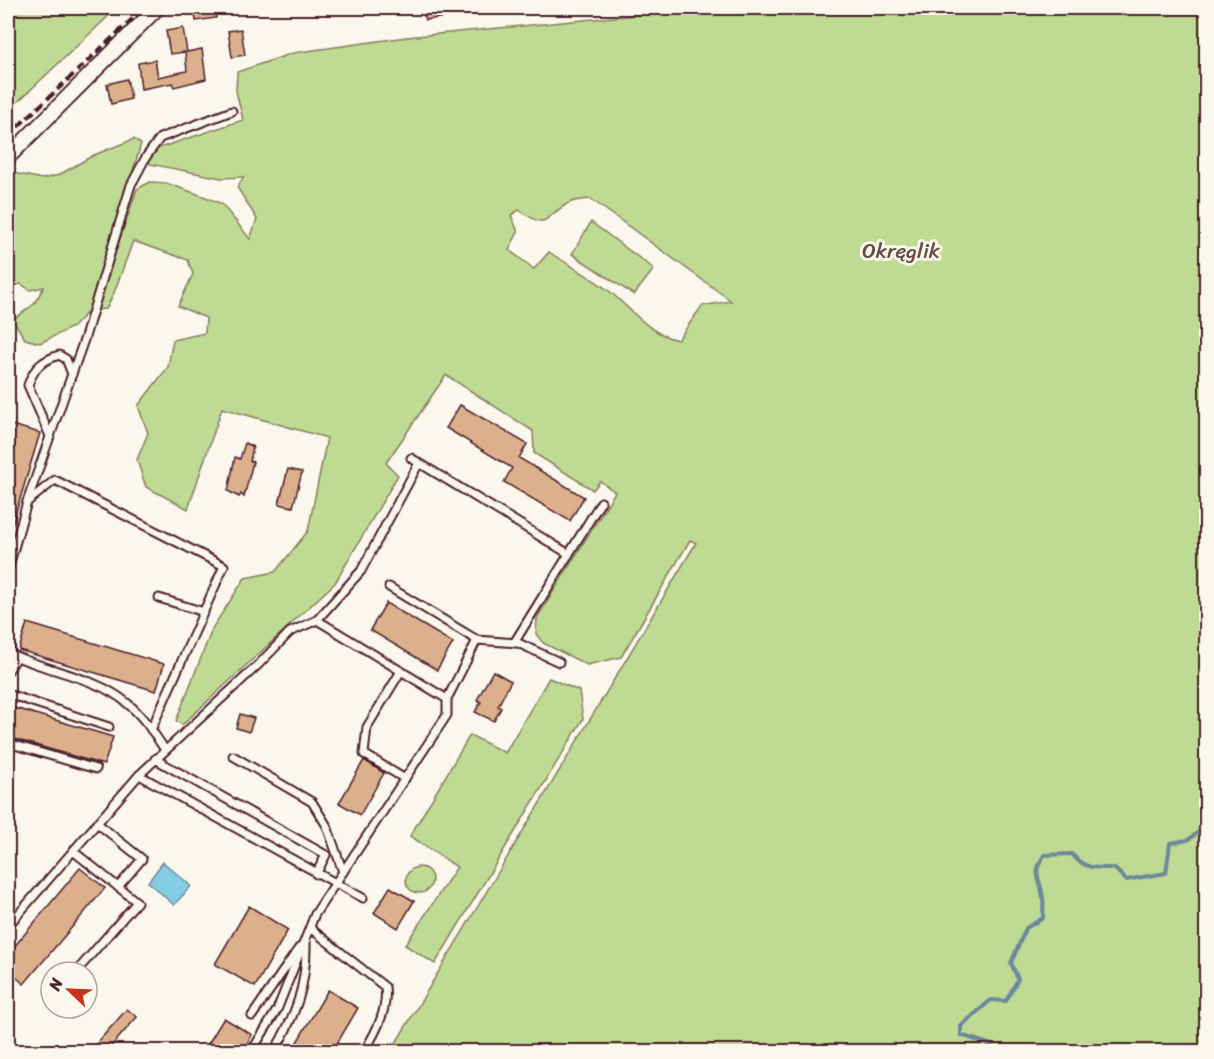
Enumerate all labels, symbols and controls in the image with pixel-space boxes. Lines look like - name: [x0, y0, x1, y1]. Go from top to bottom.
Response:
- park label: Okręglik: [862, 232, 940, 270]
- north arrow: [39, 960, 99, 1020]
- text: N: [40, 973, 72, 996]

